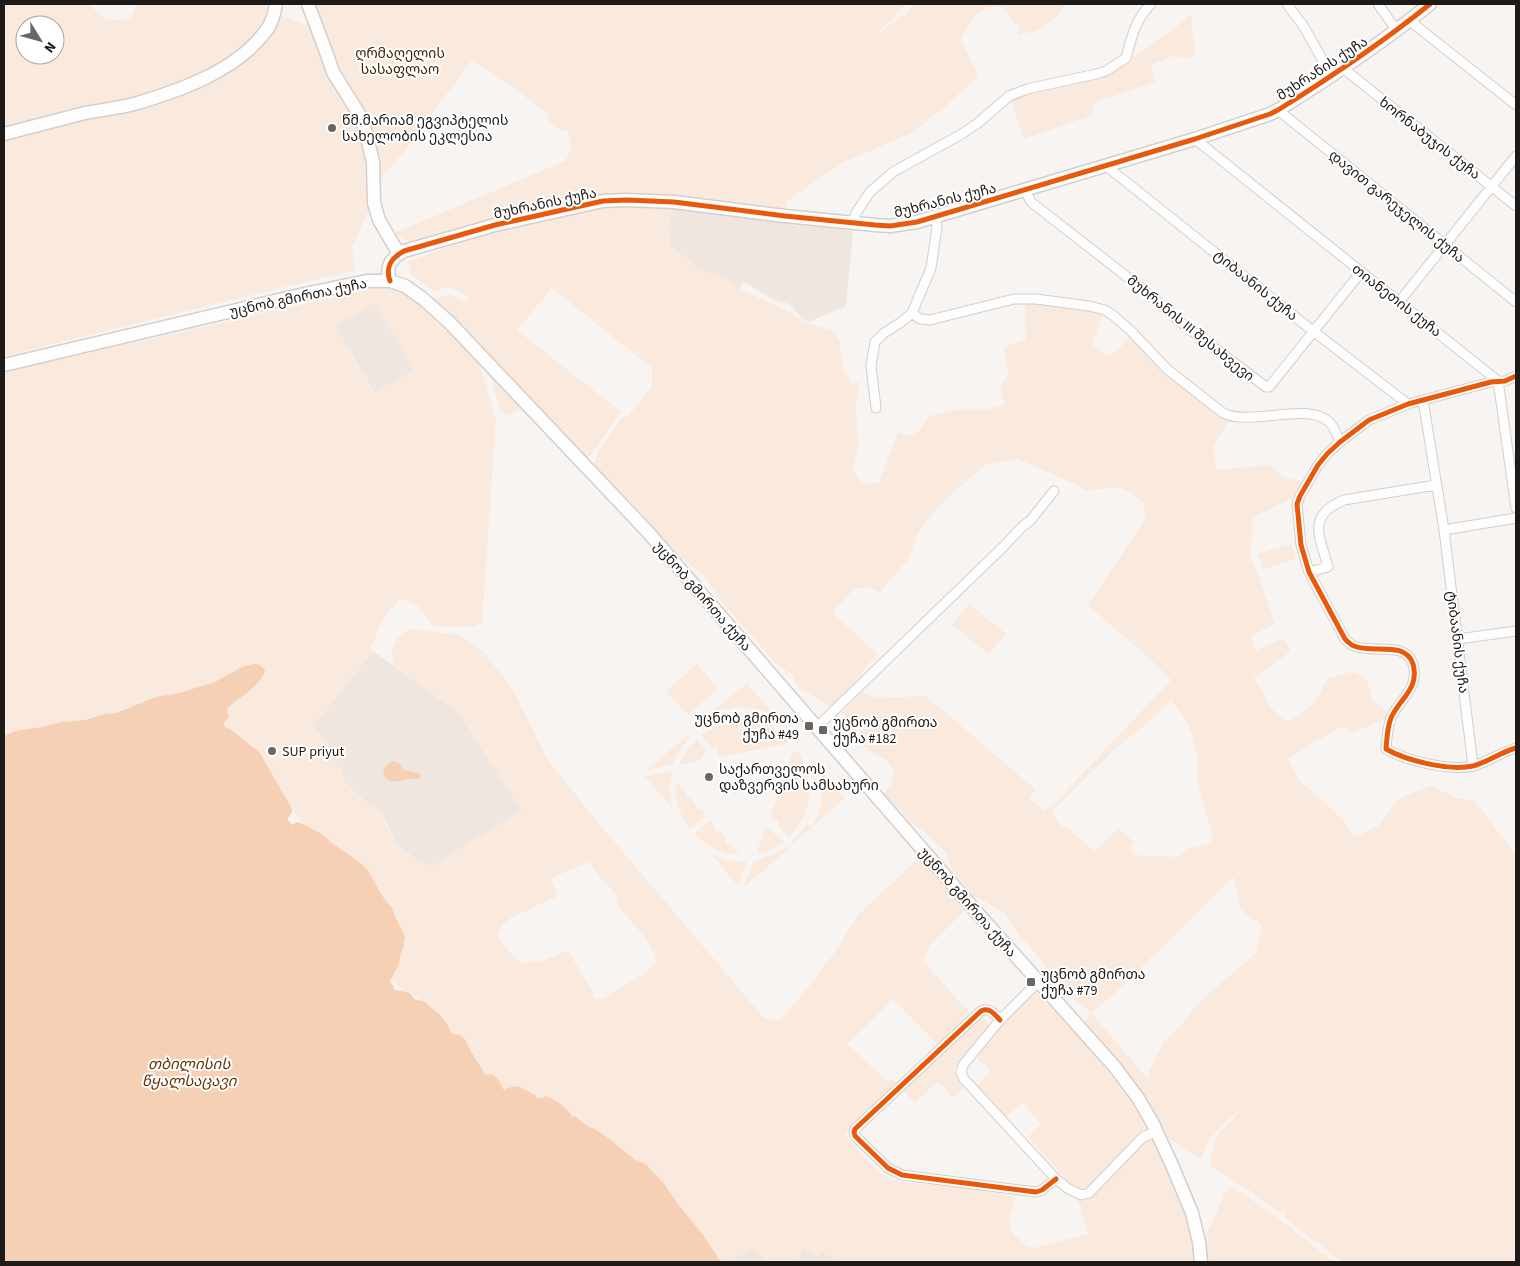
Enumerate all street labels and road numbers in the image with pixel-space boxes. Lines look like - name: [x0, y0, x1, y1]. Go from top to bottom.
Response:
- street label: მუხრანის ქუჩა: [1273, 32, 1372, 106]
- street label: ხორნაბუჯის ქუჩა: [1374, 93, 1484, 185]
- street label: დავით გარეჯელის ქუჩა: [1324, 146, 1469, 268]
- street label: მუხრანის ქუჩა: [892, 179, 998, 223]
- street label: მუხრანის ქუჩა: [492, 183, 598, 225]
- street label: ტიბაანის ქუჩა: [1209, 246, 1302, 326]
- street label: თიანეთის ქუჩა: [1347, 259, 1445, 342]
- street label: მუხრანის III შესახვევი: [1122, 271, 1258, 387]
- street label: უცნობ გმირთა ქუჩა: [228, 274, 369, 322]
- street label: უცნობ გმირთა ქუჩა: [649, 537, 756, 656]
- street label: ტიბაანის ქუჩა: [1441, 590, 1473, 695]
- street label: უცნობ გმირთა ქუჩა: [914, 843, 1021, 962]

